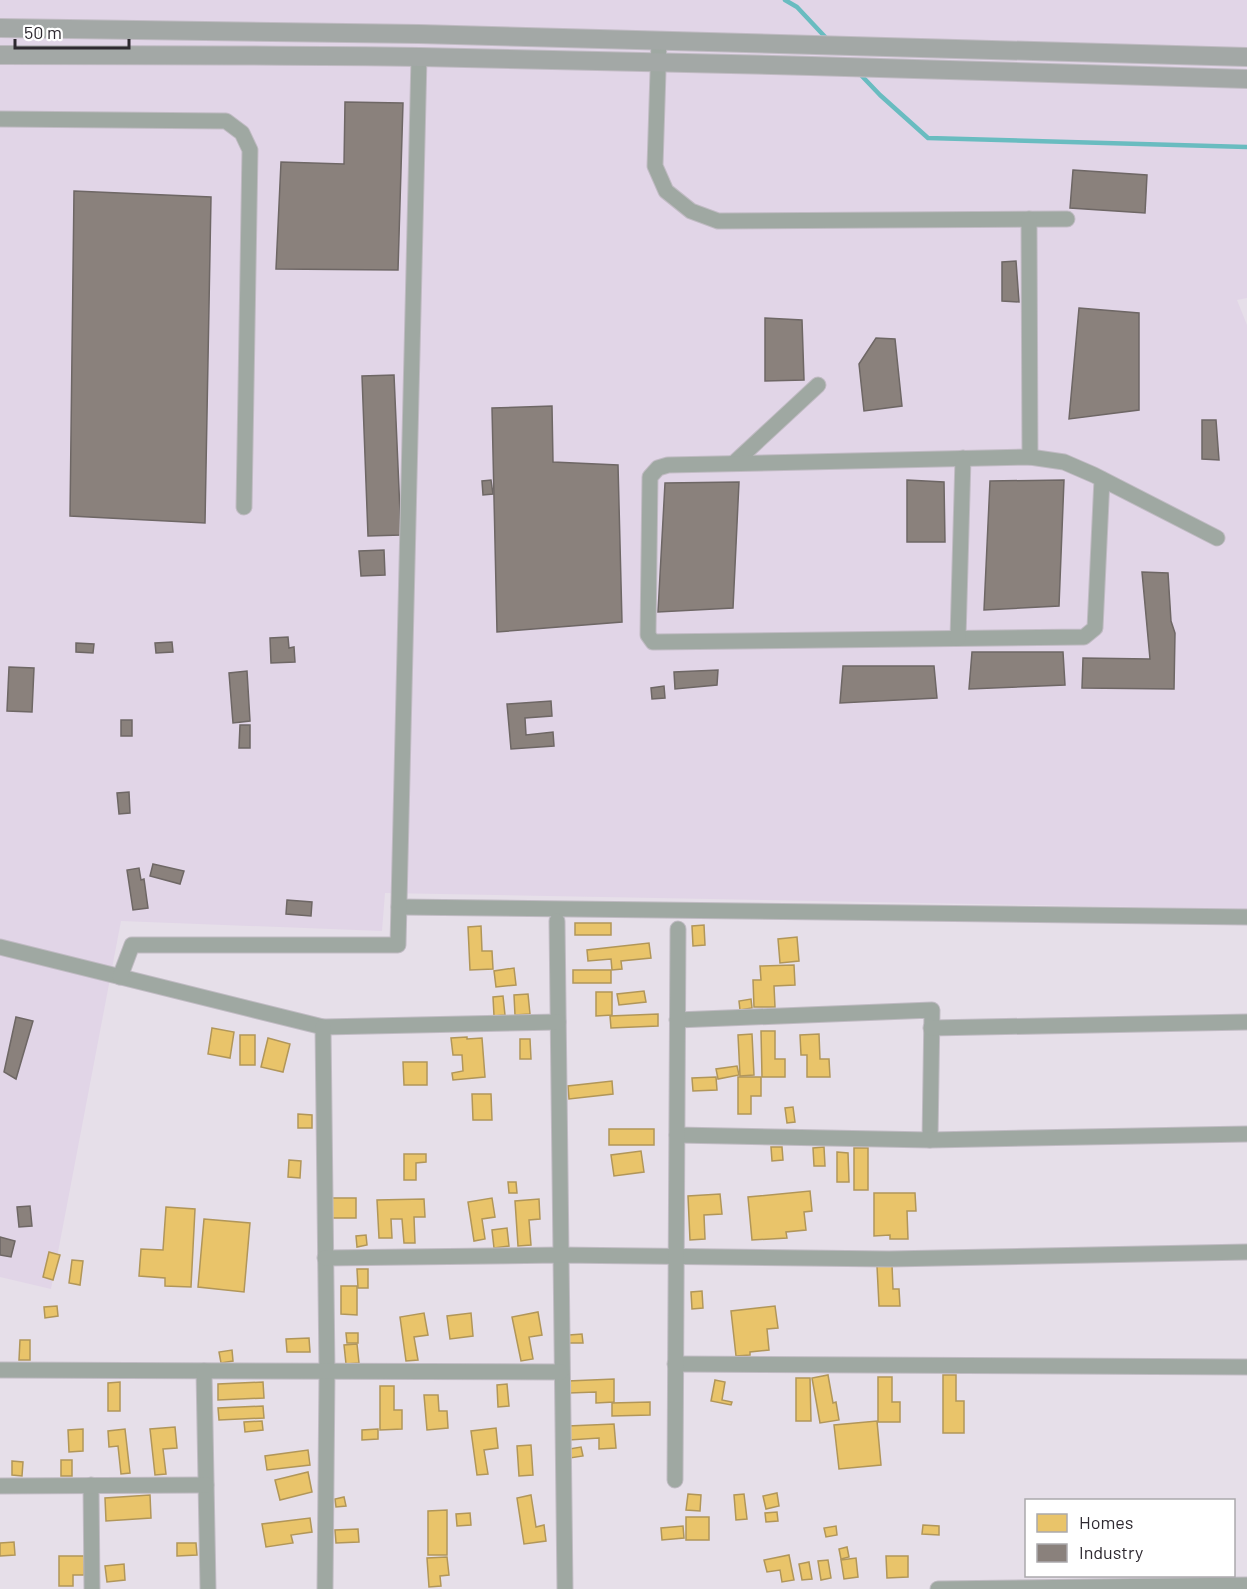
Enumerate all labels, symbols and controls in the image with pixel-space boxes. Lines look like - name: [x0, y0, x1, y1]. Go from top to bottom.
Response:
- scale bar: [15, 12, 129, 50]
- text: 50 m: [24, 21, 62, 43]
- legend: [1025, 1499, 1235, 1577]
- text: Homes: [1079, 1511, 1133, 1533]
- text: Industry: [1079, 1541, 1143, 1563]

